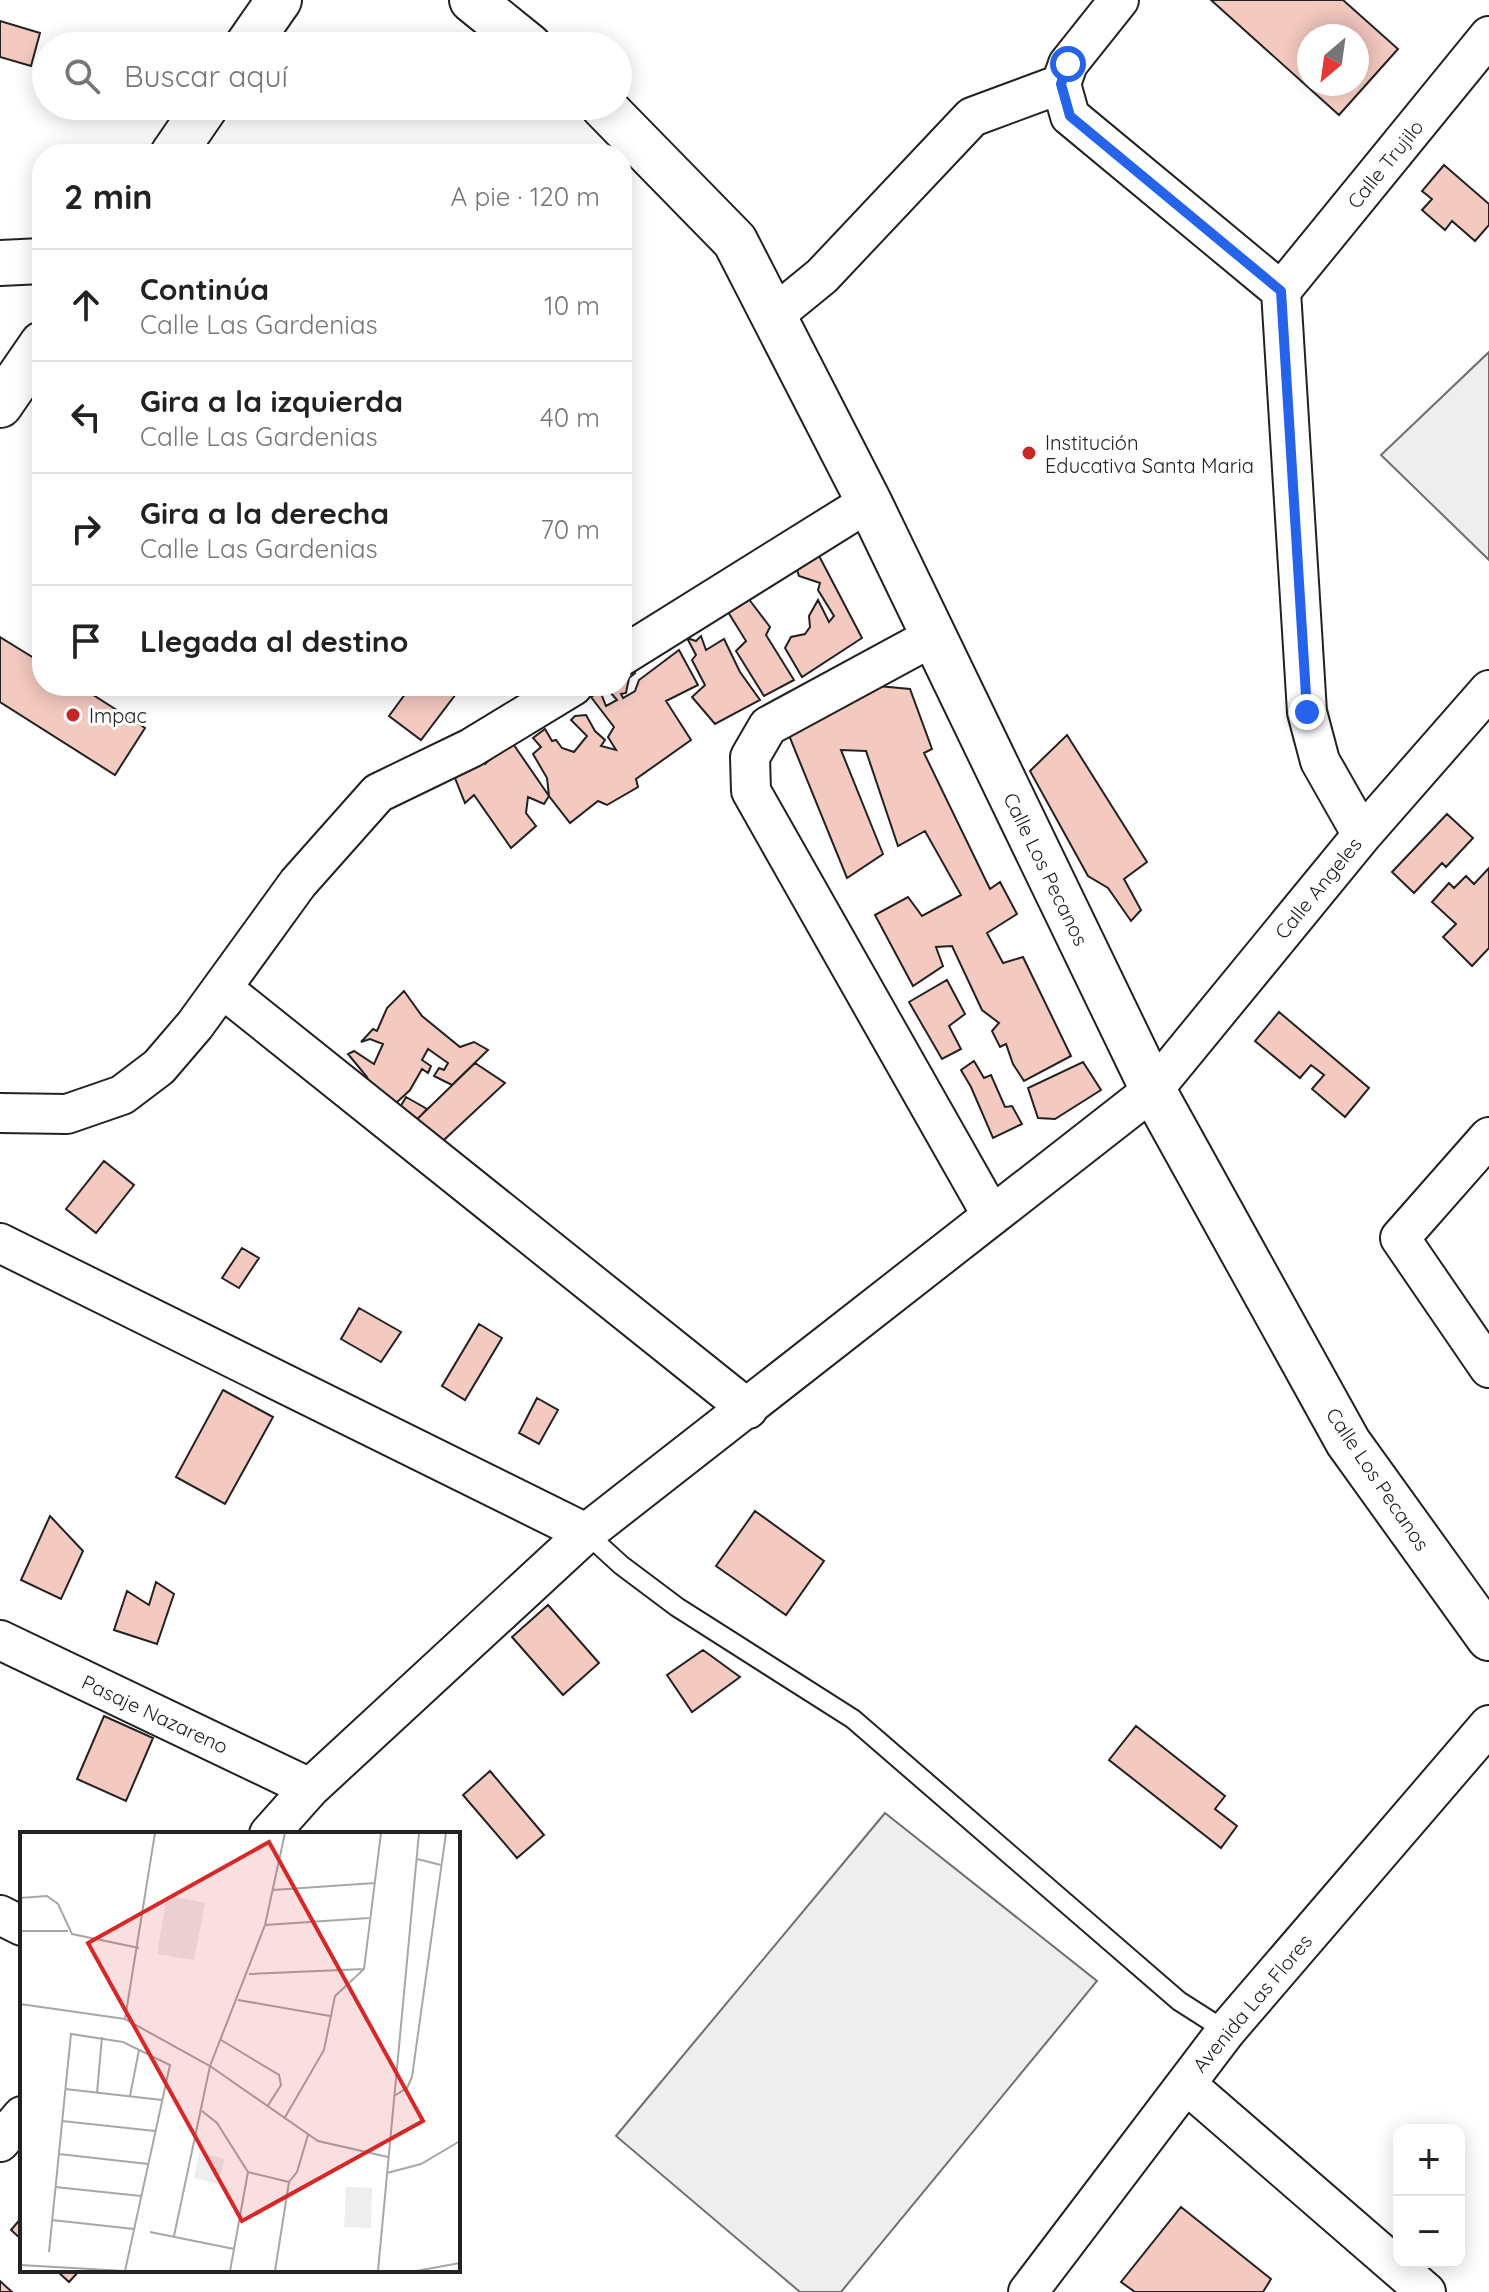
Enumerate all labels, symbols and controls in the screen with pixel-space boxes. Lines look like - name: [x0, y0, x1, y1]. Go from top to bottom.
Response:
- north arrow: [1297, 24, 1369, 96]
- search box: [32, 32, 632, 120]
- route start: [1050, 46, 1086, 82]
- icon: search: [60, 54, 104, 98]
- text: Buscar aquí: [124, 57, 288, 95]
- street label: Calle Trujilo: [1342, 115, 1428, 213]
- text: 2 min: [64, 175, 153, 218]
- text: A pie · 120 m: [450, 180, 600, 213]
- text: Continúa: [140, 270, 269, 308]
- icon: ahead: [64, 283, 108, 327]
- text: 10 m: [544, 289, 600, 322]
- text: Calle Las Gardenias: [140, 308, 378, 341]
- text: Gira a la izquierda: [140, 382, 403, 420]
- icon: left: [64, 395, 108, 439]
- text: 40 m: [540, 401, 600, 434]
- text: Calle Las Gardenias: [140, 420, 378, 453]
- place label: Institución Educativa Santa Maria: [1045, 430, 1254, 478]
- marker: Institución Educativa Santa Maria: [1020, 444, 1038, 462]
- text: Gira a la derecha: [140, 494, 389, 532]
- icon: right: [64, 507, 108, 551]
- text: 70 m: [540, 513, 600, 546]
- text: Calle Las Gardenias: [140, 532, 378, 565]
- icon: arrive: [64, 619, 108, 663]
- text: Llegada al destino: [140, 622, 408, 660]
- route end: [1289, 694, 1325, 730]
- place label: Impac: [89, 703, 147, 728]
- marker: Impac: [64, 706, 82, 724]
- street label: Calle Los Pecanos: [998, 788, 1094, 950]
- street label: Calle Angeles: [1269, 832, 1367, 944]
- street label: Calle Los Pecanos: [1321, 1403, 1435, 1555]
- street label: Pasaje Nazareno: [78, 1669, 232, 1759]
- inset map: [20, 1832, 460, 2272]
- street label: Avenida Las Flores: [1187, 1929, 1317, 2077]
- map controls: [1393, 2124, 1465, 2268]
- button: +: [1393, 2124, 1465, 2196]
- button: −: [1393, 2196, 1465, 2268]

